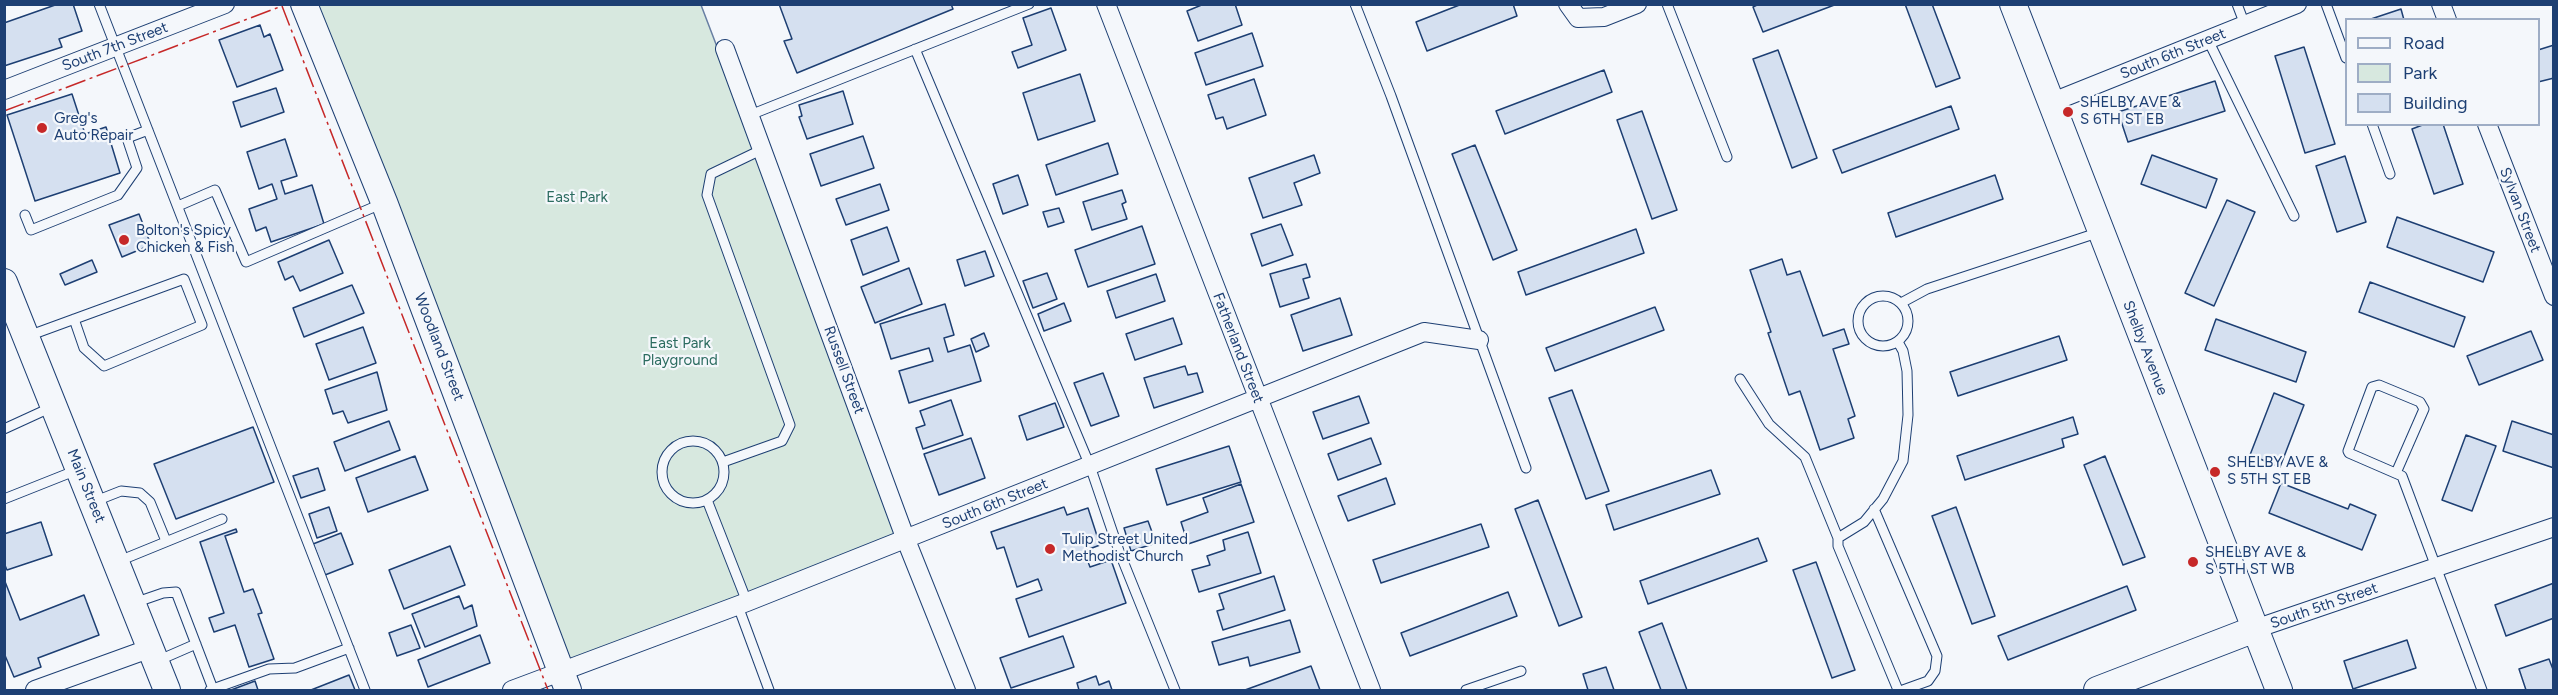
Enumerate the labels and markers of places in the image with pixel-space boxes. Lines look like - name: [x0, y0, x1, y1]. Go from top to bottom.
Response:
- place label: SHELBY AVE & S 6TH ST EB: [2080, 94, 2181, 129]
- marker: SHELBY AVE & S 6TH ST EB: [2061, 105, 2075, 119]
- place label: Greg's Auto Repair: [54, 110, 133, 145]
- marker: Greg's Auto Repair: [35, 121, 49, 135]
- place label: Bolton's Spicy Chicken & Fish: [136, 222, 235, 257]
- marker: Bolton's Spicy Chicken & Fish: [117, 233, 131, 247]
- place label: SHELBY AVE & S 5TH ST EB: [2227, 454, 2328, 489]
- marker: SHELBY AVE & S 5TH ST EB: [2208, 465, 2222, 479]
- place label: Tulip Street United Methodist Church: [1062, 531, 1188, 566]
- marker: Tulip Street United Methodist Church: [1043, 542, 1057, 556]
- place label: SHELBY AVE & S 5TH ST WB: [2205, 544, 2306, 579]
- marker: SHELBY AVE & S 5TH ST WB: [2186, 555, 2200, 569]

